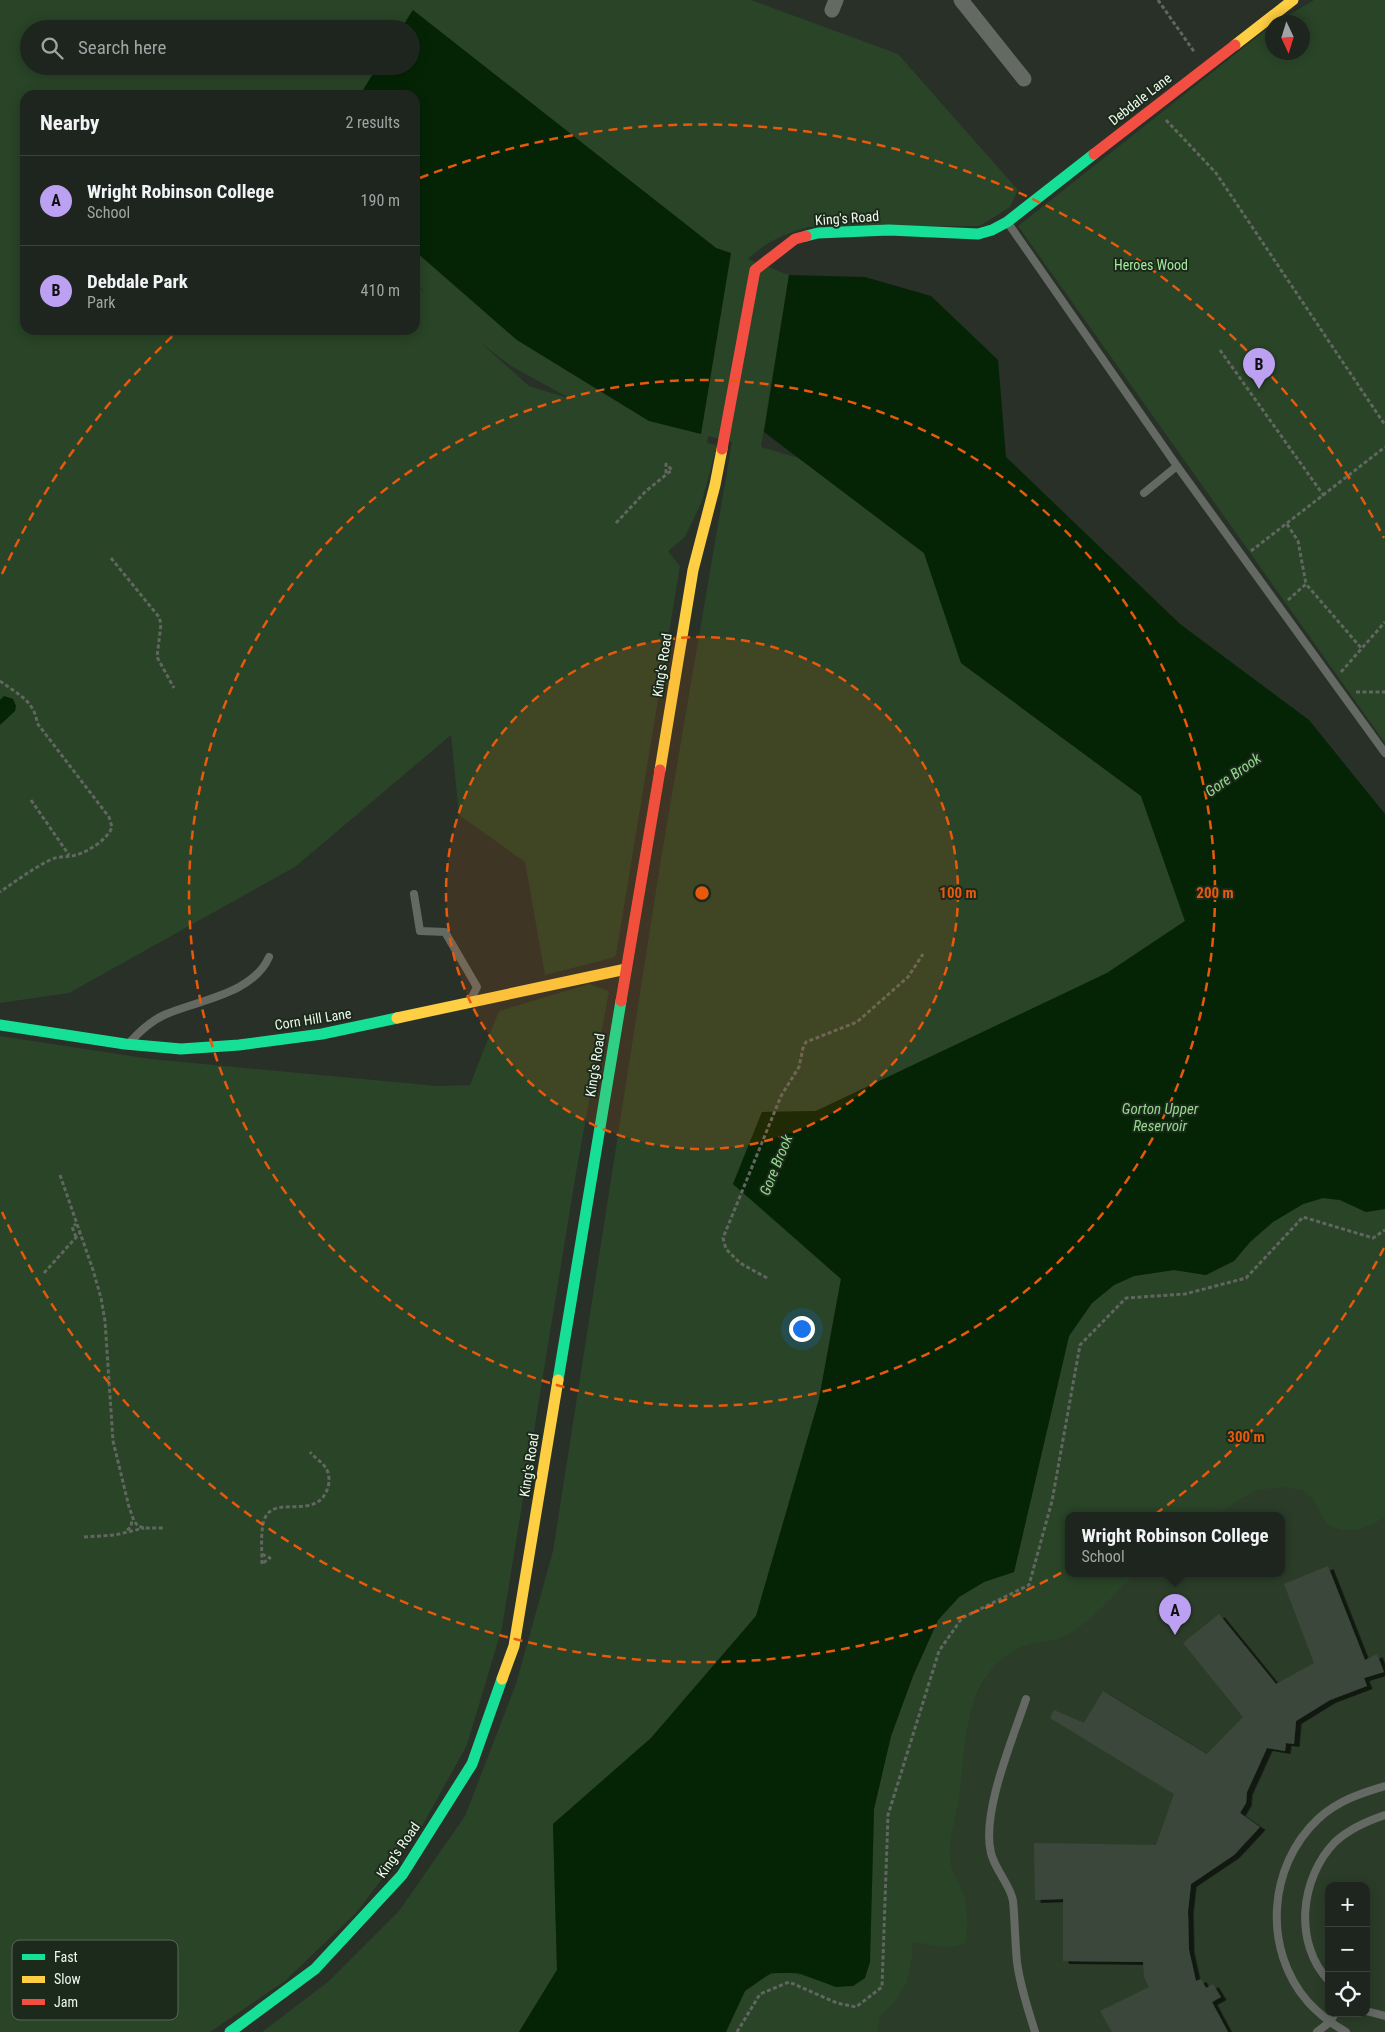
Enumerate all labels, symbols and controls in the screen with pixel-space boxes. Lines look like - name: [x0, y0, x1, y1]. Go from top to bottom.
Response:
- north arrow: [1265, 15, 1310, 60]
- search box: [20, 20, 420, 75]
- icon: search: [38, 34, 66, 62]
- text: Search here: [78, 36, 166, 59]
- street label: Debdale Lane: [1106, 69, 1175, 128]
- text: Nearby: [40, 111, 99, 135]
- text: 2 results: [345, 113, 400, 132]
- text: Wright Robinson College: [87, 180, 274, 203]
- text: A: [51, 191, 61, 210]
- text: 190 m: [361, 191, 400, 210]
- text: School: [87, 203, 130, 222]
- street label: King's Road: [814, 208, 880, 228]
- park label: Heroes Wood: [1114, 257, 1188, 273]
- text: Debdale Park: [87, 270, 188, 293]
- text: B: [52, 281, 60, 300]
- text: 410 m: [361, 281, 400, 300]
- text: Park: [87, 293, 116, 312]
- pin: B: [1243, 348, 1275, 389]
- street label: King's Road: [649, 632, 675, 698]
- water label: Gore Brook: [1202, 749, 1265, 801]
- centre of rings: [693, 884, 711, 902]
- text: 100 m: [939, 884, 977, 902]
- text: 200 m: [1196, 884, 1234, 902]
- street label: Corn Hill Lane: [273, 1005, 353, 1033]
- street label: King's Road: [582, 1032, 608, 1098]
- water label: Gorton Upper Reservoir: [1122, 1100, 1199, 1135]
- water label: Gore Brook: [756, 1132, 796, 1198]
- your location: [789, 1316, 815, 1342]
- text: 300 m: [1227, 1428, 1265, 1446]
- street label: King's Road: [516, 1432, 542, 1498]
- popup: [1065, 1512, 1285, 1577]
- text: Wright Robinson College: [1081, 1524, 1269, 1547]
- text: School: [1081, 1547, 1125, 1566]
- pin: A: [1159, 1594, 1191, 1635]
- street label: King's Road: [373, 1819, 423, 1881]
- map controls: [1325, 1882, 1370, 2017]
- button: +: [1325, 1882, 1370, 1927]
- button: −: [1325, 1927, 1370, 1972]
- legend: [12, 1940, 178, 2020]
- text: Fast: [54, 1949, 78, 1965]
- text: Slow: [54, 1971, 81, 1987]
- button: locate: [1325, 1972, 1370, 2017]
- text: Jam: [54, 1994, 78, 2010]

